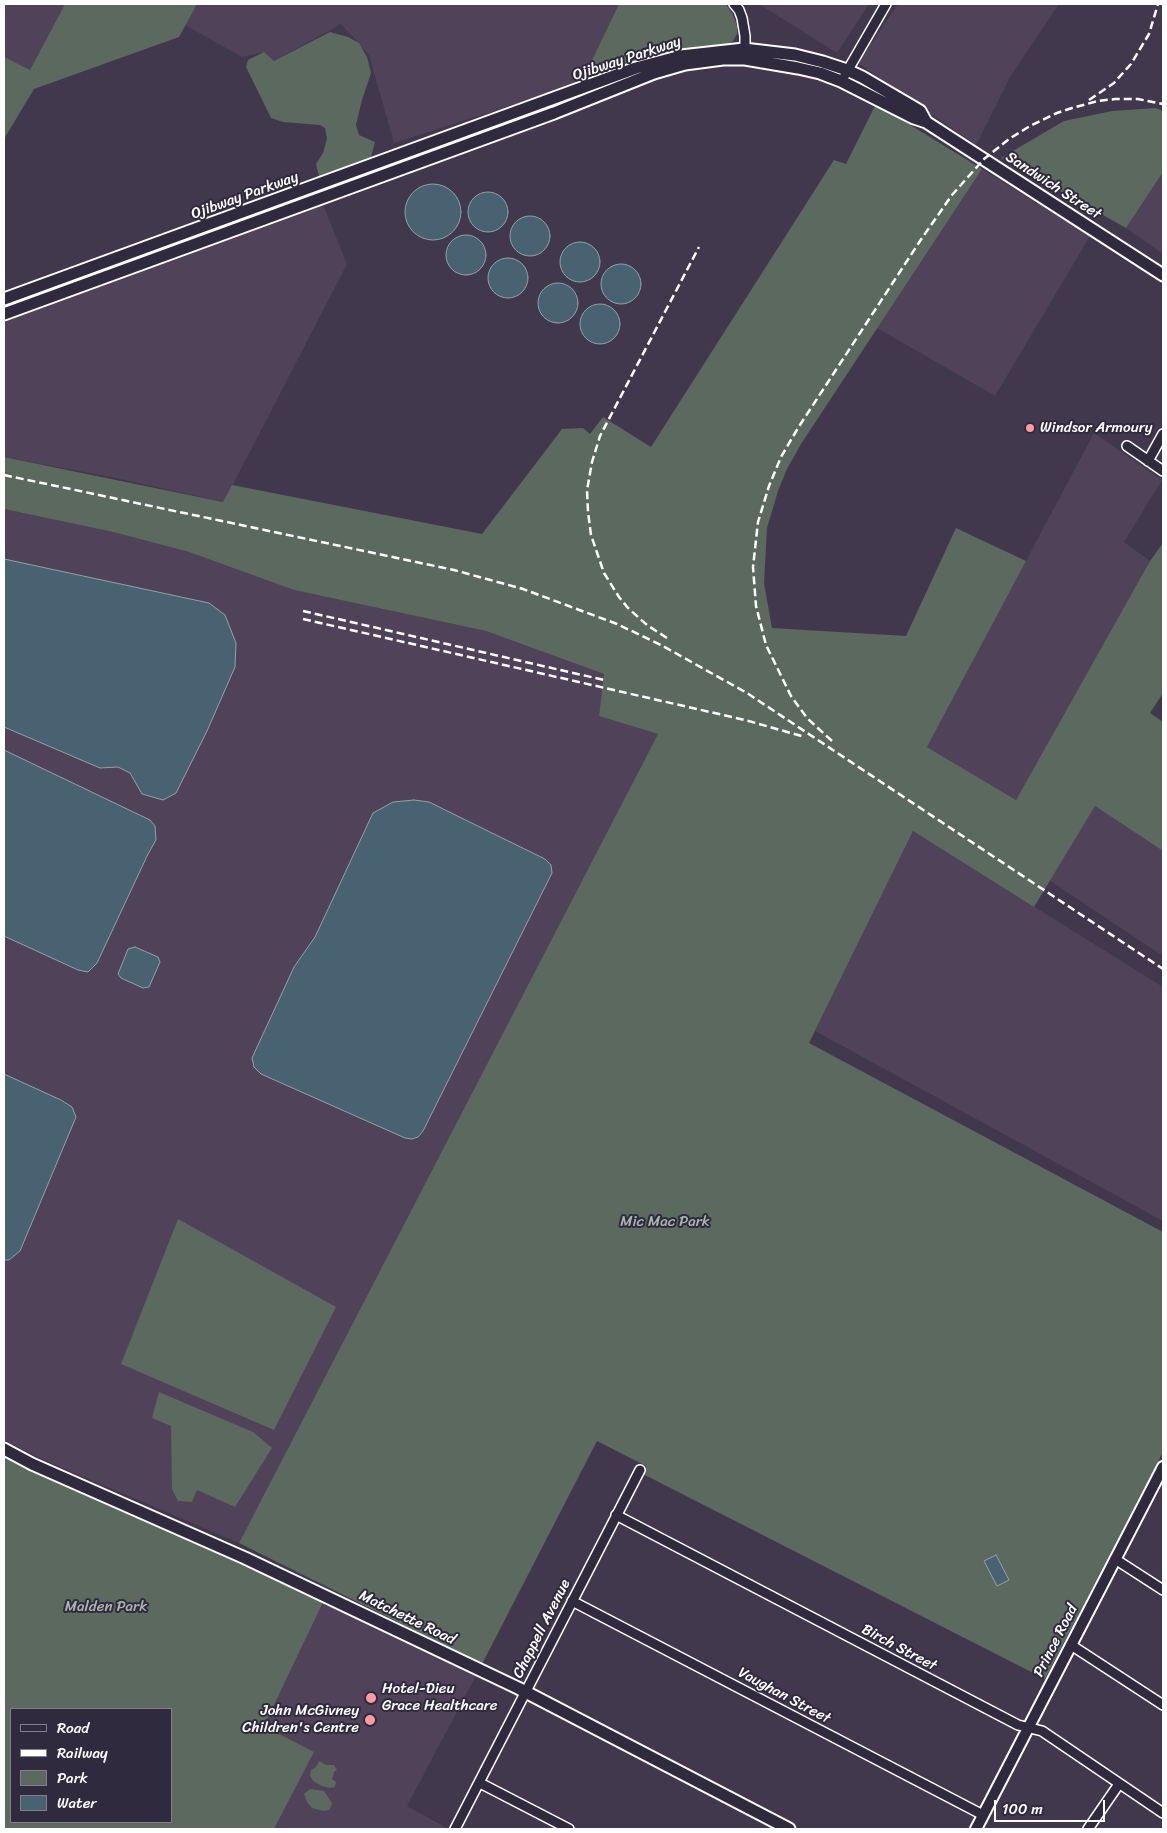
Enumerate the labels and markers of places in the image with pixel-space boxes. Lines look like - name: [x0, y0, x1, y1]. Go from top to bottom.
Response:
- place label: Windsor Armoury: [1040, 419, 1153, 437]
- marker: Windsor Armoury: [1024, 422, 1036, 434]
- place label: Hotel-Dieu Grace Healthcare: [382, 1680, 498, 1715]
- marker: Hotel-Dieu Grace Healthcare: [364, 1691, 378, 1705]
- place label: John McGivney Children's Centre: [242, 1702, 359, 1737]
- marker: John McGivney Children's Centre: [363, 1713, 377, 1727]

